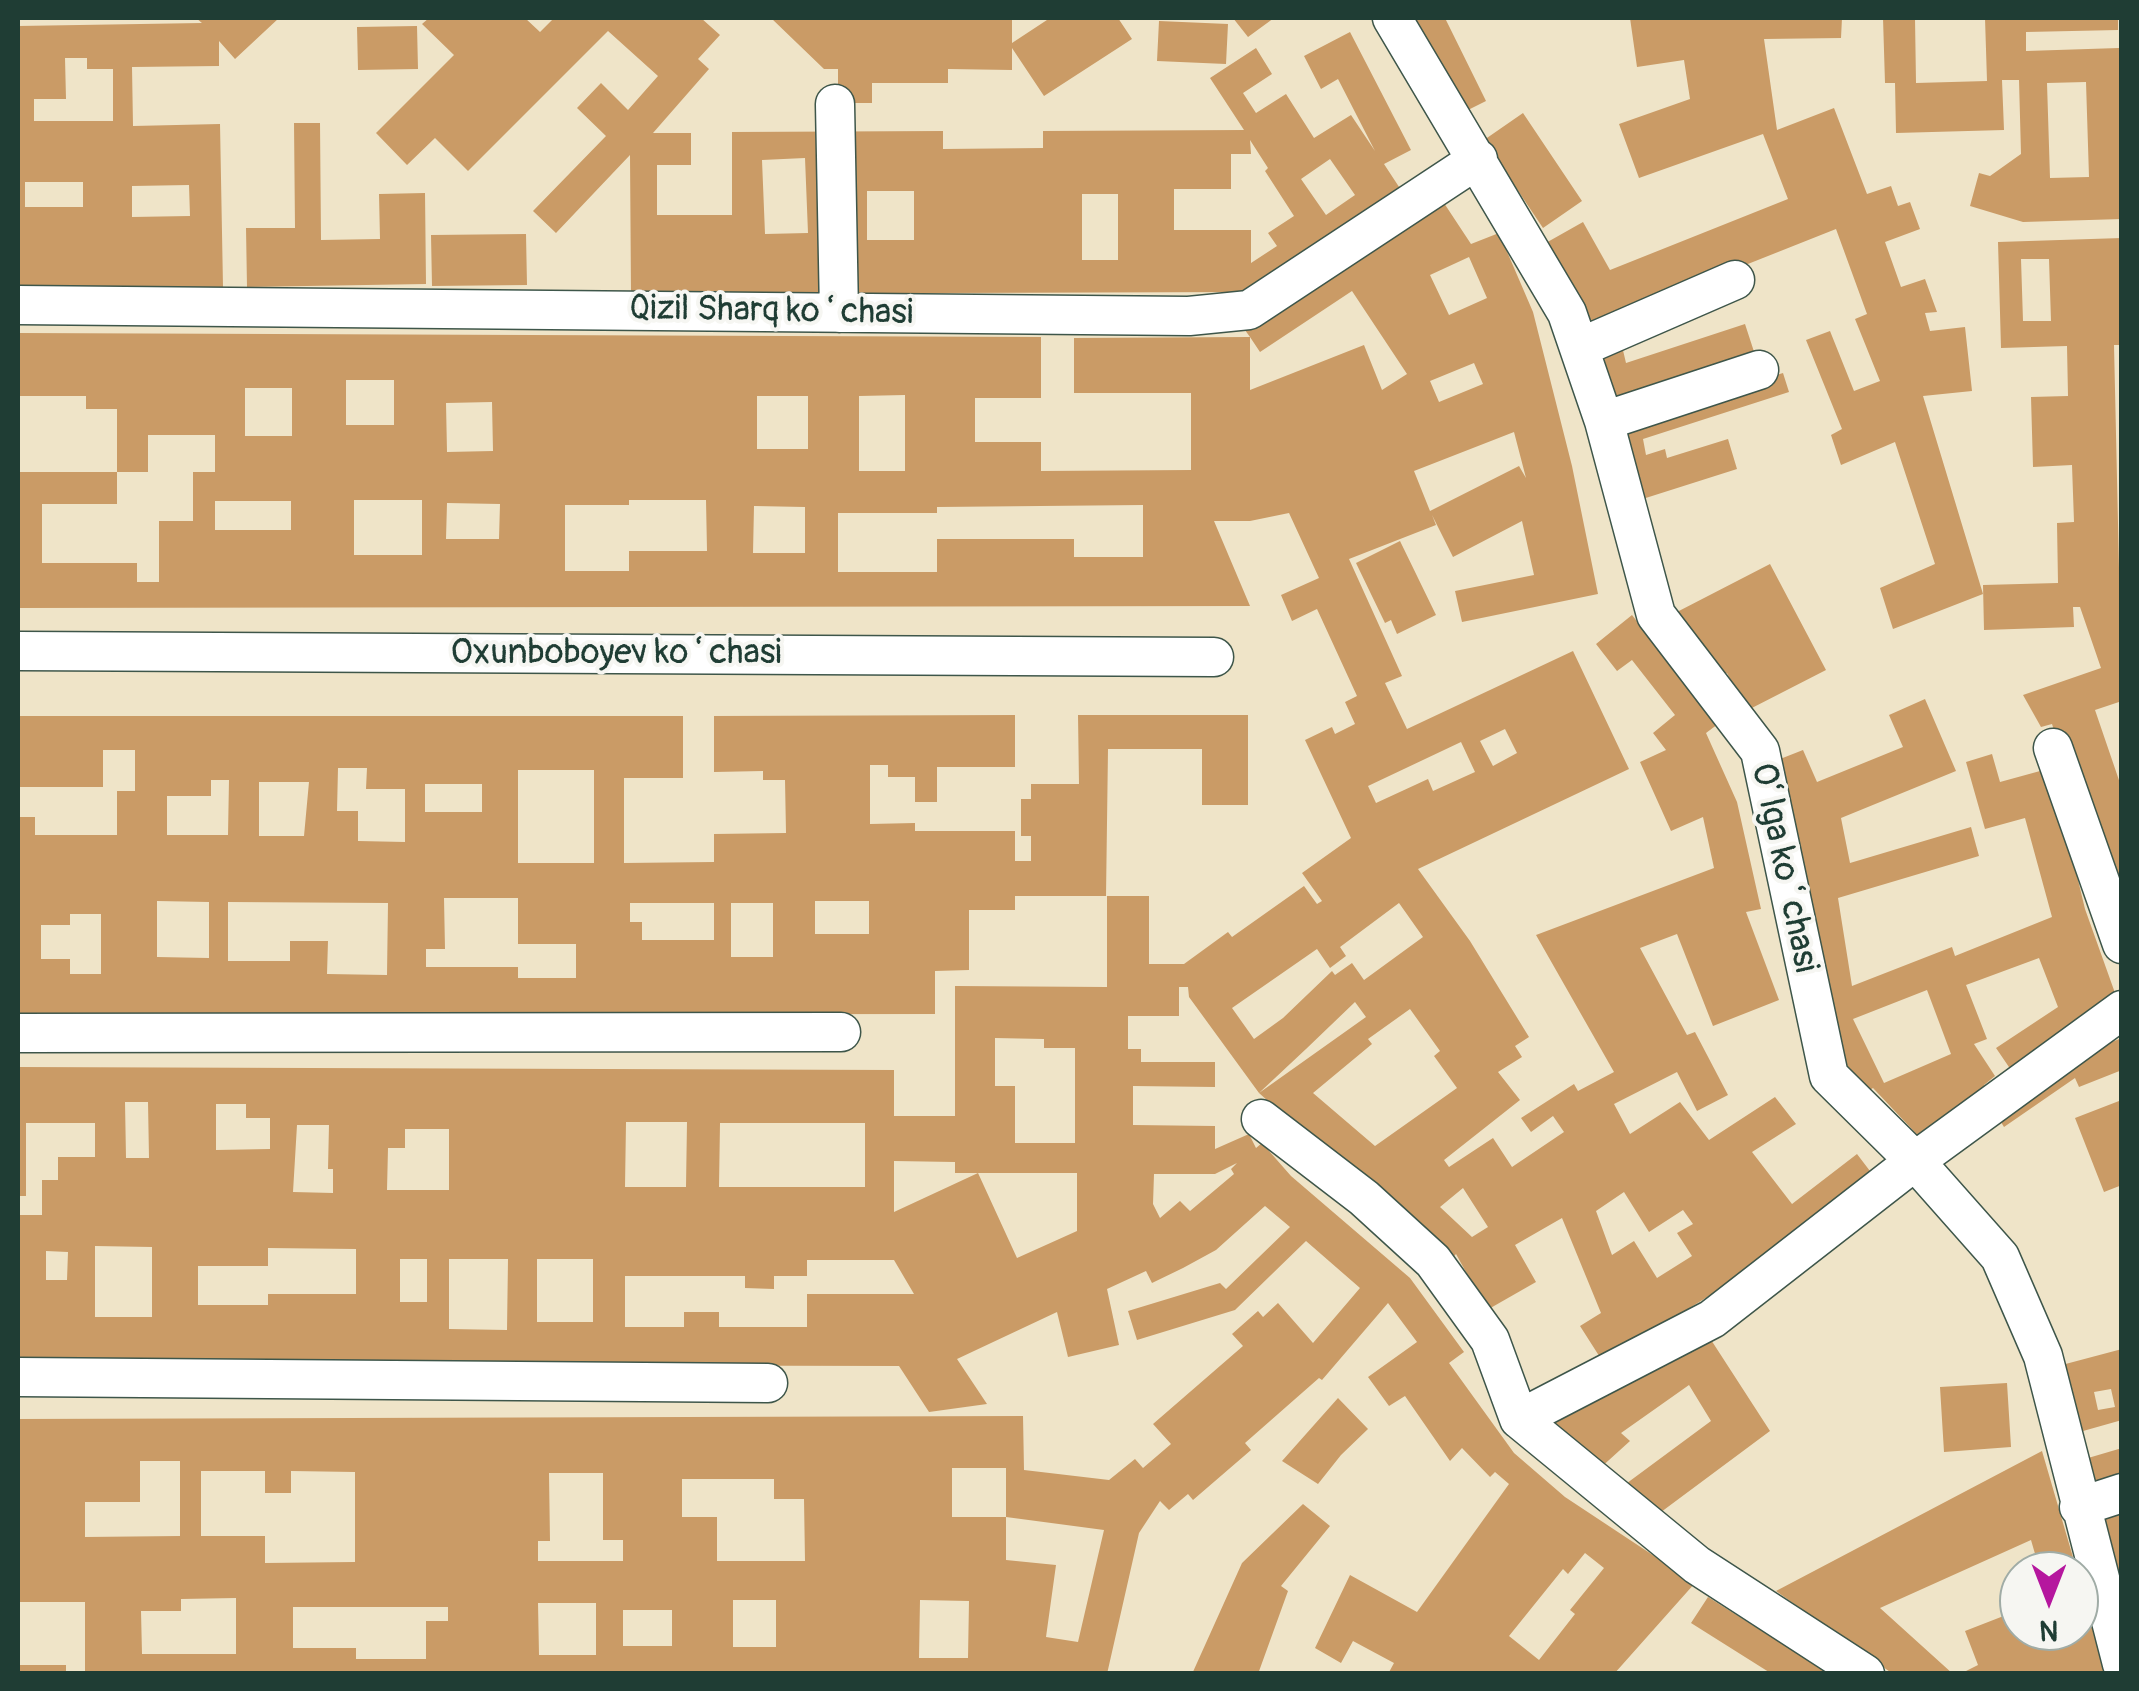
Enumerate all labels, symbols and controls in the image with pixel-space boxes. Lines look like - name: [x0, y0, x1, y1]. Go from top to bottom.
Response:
- street label: Qizil Sharq koʻchasi: [629, 289, 913, 335]
- street label: Oxunboboyev koʻchasi: [450, 633, 782, 675]
- street label: Oʻlga koʻchasi: [1740, 760, 1826, 976]
- north arrow: [1999, 1551, 2099, 1651]
- text: N: [2040, 1612, 2058, 1647]

